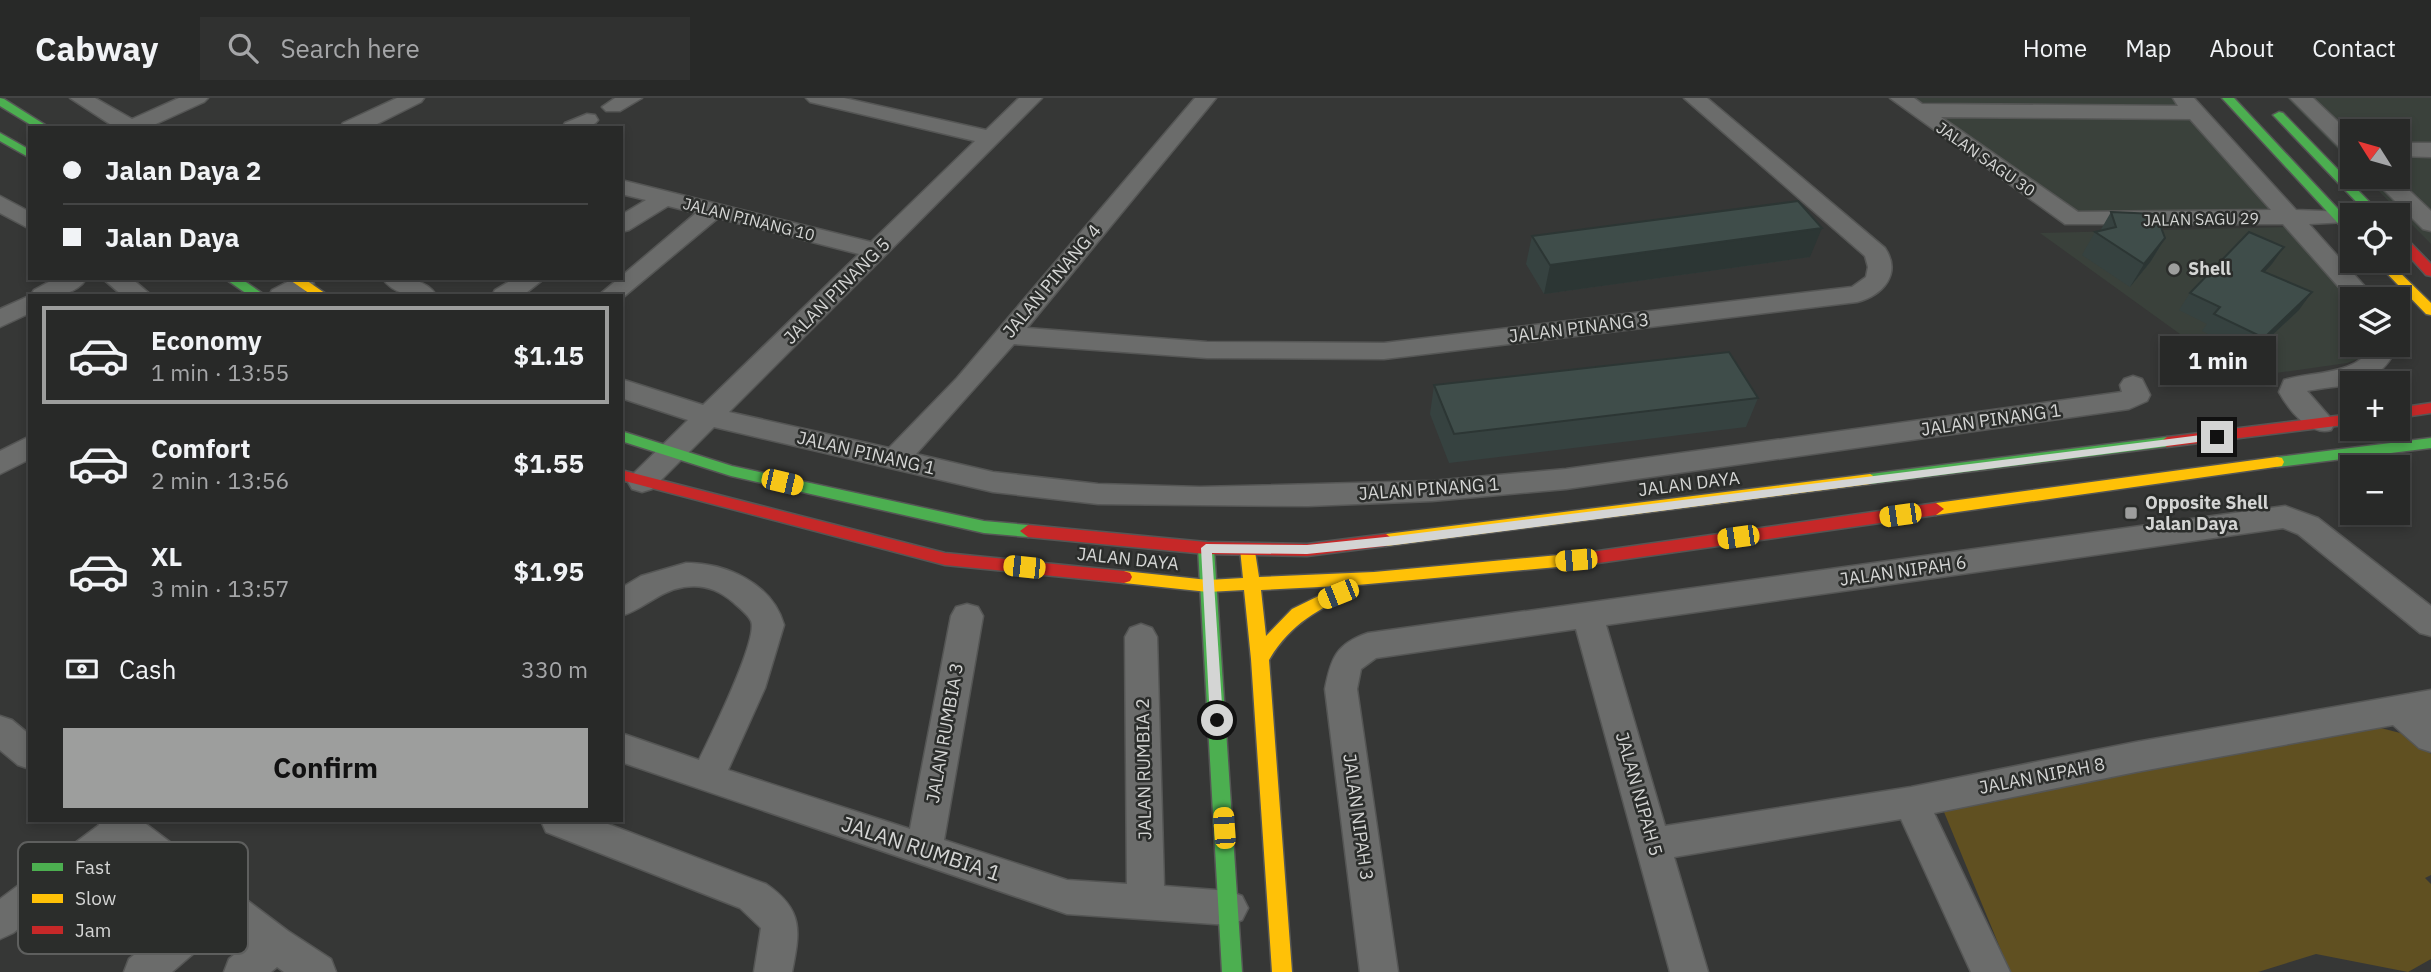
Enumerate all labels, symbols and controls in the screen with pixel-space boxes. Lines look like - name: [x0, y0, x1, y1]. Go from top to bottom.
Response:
- search box: [200, 17, 690, 80]
- text: Cabway: [35, 27, 158, 70]
- icon: search: [224, 29, 262, 67]
- text: Search here: [280, 31, 420, 65]
- text: Home: [2023, 32, 2087, 64]
- text: Map: [2125, 32, 2171, 64]
- text: About: [2209, 32, 2274, 64]
- text: Contact: [2312, 32, 2396, 64]
- street label: JALAN SAGU 30: [1933, 117, 2039, 201]
- north arrow: [2340, 119, 2410, 189]
- map controls: [2340, 119, 2410, 525]
- text: Jalan Daya 2: [105, 153, 261, 187]
- street label: JALAN PINANG 10: [681, 193, 817, 245]
- button: locate: [2340, 203, 2410, 273]
- street label: JALAN SAGU 29: [2143, 208, 2259, 230]
- street label: JALAN PINANG 4: [997, 219, 1106, 342]
- text: Jalan Daya: [105, 220, 240, 254]
- street label: JALAN PINANG 5: [779, 233, 895, 349]
- place label: Shell: [2188, 257, 2231, 280]
- marker: Shell: [2166, 261, 2182, 277]
- button: layers: [2340, 287, 2410, 357]
- street label: JALAN PINANG 3: [1507, 307, 1650, 348]
- text: Economy: [151, 323, 262, 357]
- icon: car: [67, 324, 130, 387]
- callout: 1 min: [2159, 336, 2275, 384]
- text: $1.15: [514, 338, 584, 372]
- text: 1 min: [2188, 345, 2248, 375]
- text: 1 min · 13:55: [151, 357, 289, 387]
- button: +: [2340, 371, 2410, 441]
- street label: JALAN PINANG 1: [1919, 398, 2062, 441]
- route end: [2201, 421, 2233, 453]
- street label: JALAN PINANG 1: [795, 425, 937, 480]
- text: Comfort: [151, 431, 250, 465]
- icon: car: [67, 432, 130, 495]
- text: $1.55: [514, 446, 584, 480]
- button: −: [2340, 455, 2410, 525]
- text: 2 min · 13:56: [151, 465, 289, 495]
- street label: JALAN DAYA: [1637, 466, 1741, 501]
- car: [760, 467, 805, 497]
- street label: JALAN PINANG 1: [1358, 472, 1500, 505]
- place label: Opposite Shell Jalan Daya: [2145, 491, 2269, 535]
- car: [1878, 502, 1923, 528]
- marker: Opposite Shell Jalan Daya: [2123, 505, 2139, 521]
- car: [1716, 524, 1761, 550]
- text: XL: [151, 539, 182, 573]
- icon: car: [67, 540, 130, 603]
- street label: JALAN DAYA: [1076, 542, 1180, 575]
- car: [1555, 548, 1598, 572]
- street label: JALAN NIPAH 6: [1838, 550, 1968, 591]
- text: $1.95: [514, 554, 584, 588]
- car: [1003, 554, 1046, 580]
- text: 3 min · 13:57: [151, 573, 289, 603]
- car: [1315, 576, 1362, 612]
- icon: cash: [63, 650, 101, 688]
- text: Cash: [119, 652, 176, 686]
- text: 330 m: [521, 654, 588, 684]
- street label: JALAN RUMBIA 3: [921, 661, 968, 805]
- street label: JALAN RUMBIA 2: [1131, 698, 1156, 840]
- route start: [1201, 704, 1233, 736]
- button: Confirm: [63, 728, 588, 808]
- street label: JALAN NIPAH 5: [1611, 729, 1668, 858]
- street label: JALAN NIPAH 3: [1338, 752, 1379, 882]
- street label: JALAN NIPAH 8: [1977, 752, 2107, 799]
- car: [1213, 806, 1236, 850]
- street label: JALAN RUMBIA 1: [838, 809, 1004, 887]
- legend: [18, 842, 248, 954]
- text: Fast: [75, 855, 111, 879]
- text: Slow: [75, 886, 116, 910]
- text: Jam: [75, 918, 111, 942]

